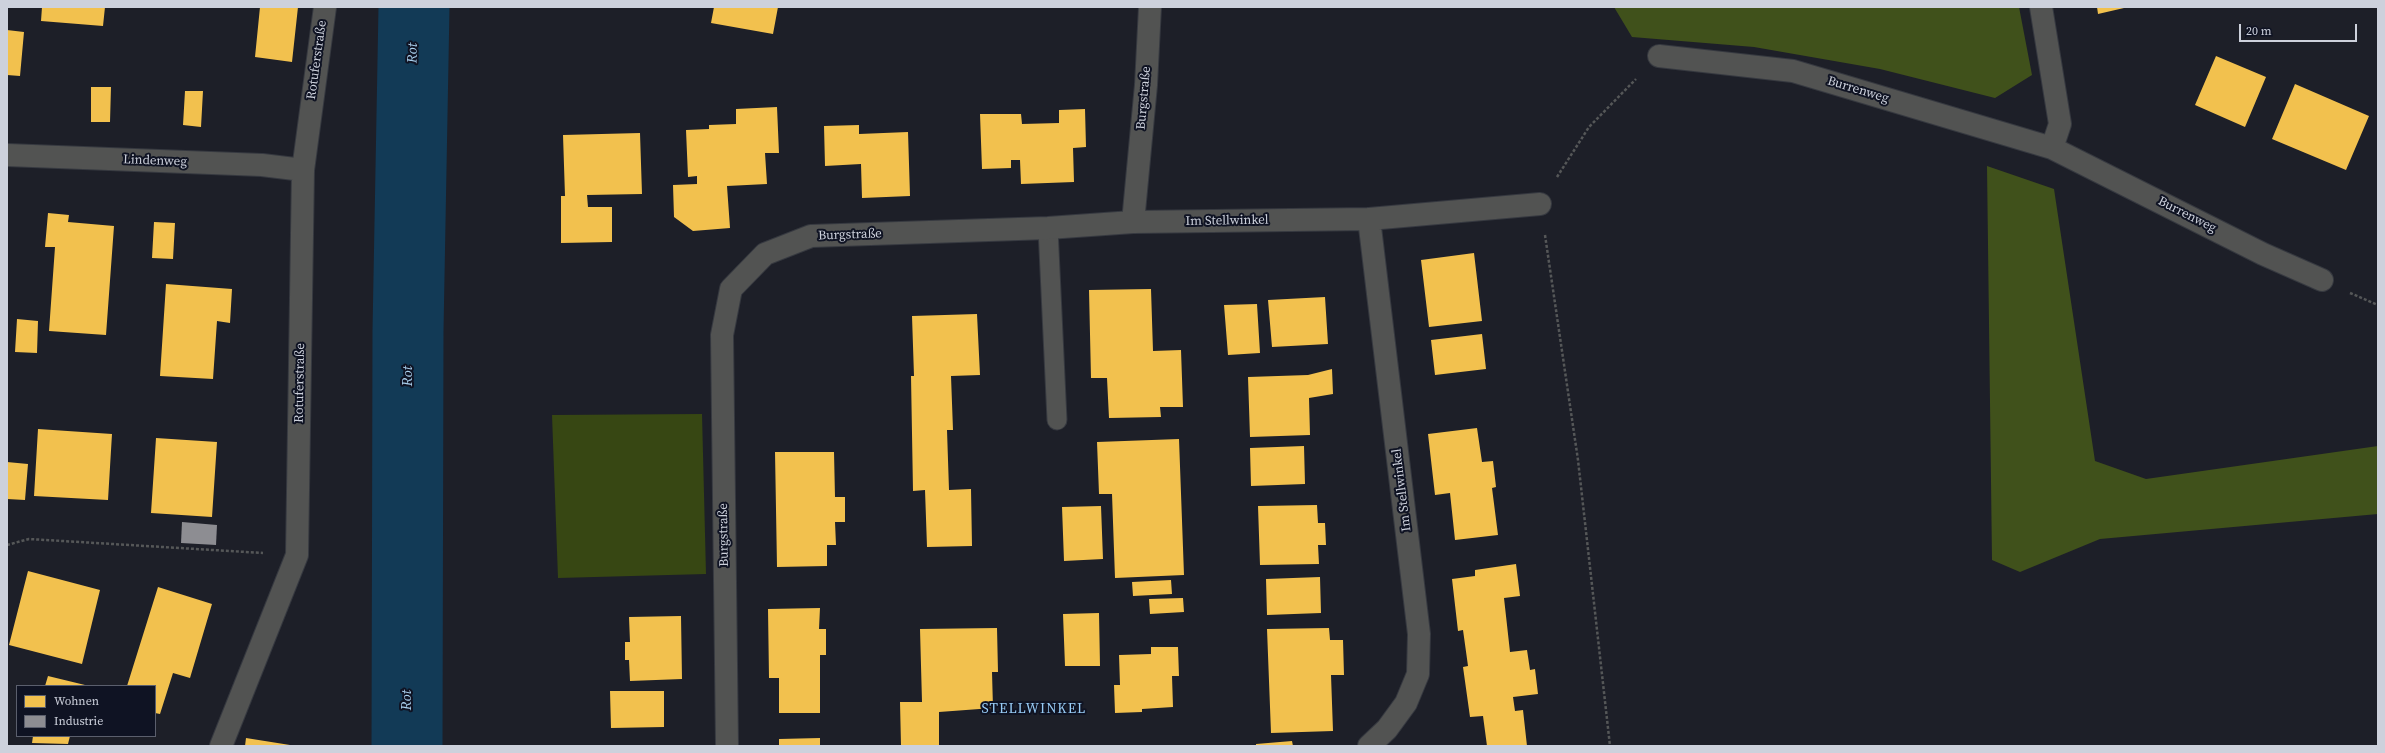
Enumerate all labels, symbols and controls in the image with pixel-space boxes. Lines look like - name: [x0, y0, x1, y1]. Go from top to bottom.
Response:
- scale bar: [2241, 16, 2359, 42]
- street label: Rotuferstraße: [304, 19, 330, 101]
- text: 20 m: [2246, 23, 2272, 39]
- water label: Rot: [404, 43, 422, 63]
- street label: Burgstraße: [1133, 66, 1155, 130]
- street label: Burrenweg: [1825, 73, 1891, 107]
- street label: Lindenweg: [123, 152, 187, 170]
- street label: Burrenweg: [2155, 194, 2219, 236]
- street label: Im Stellwinkel: [1185, 212, 1269, 230]
- street label: Burgstraße: [818, 226, 882, 244]
- street label: Rotuferstraße: [292, 343, 308, 423]
- water label: Rot: [400, 366, 416, 386]
- street label: Im Stellwinkel: [1389, 448, 1415, 532]
- street label: Burgstraße: [716, 503, 732, 567]
- legend: [16, 685, 156, 737]
- water label: Rot: [399, 690, 415, 710]
- text: Wohnen: [54, 693, 99, 709]
- district label: STELLWINKEL: [982, 701, 1086, 717]
- text: Industrie: [54, 713, 103, 729]

